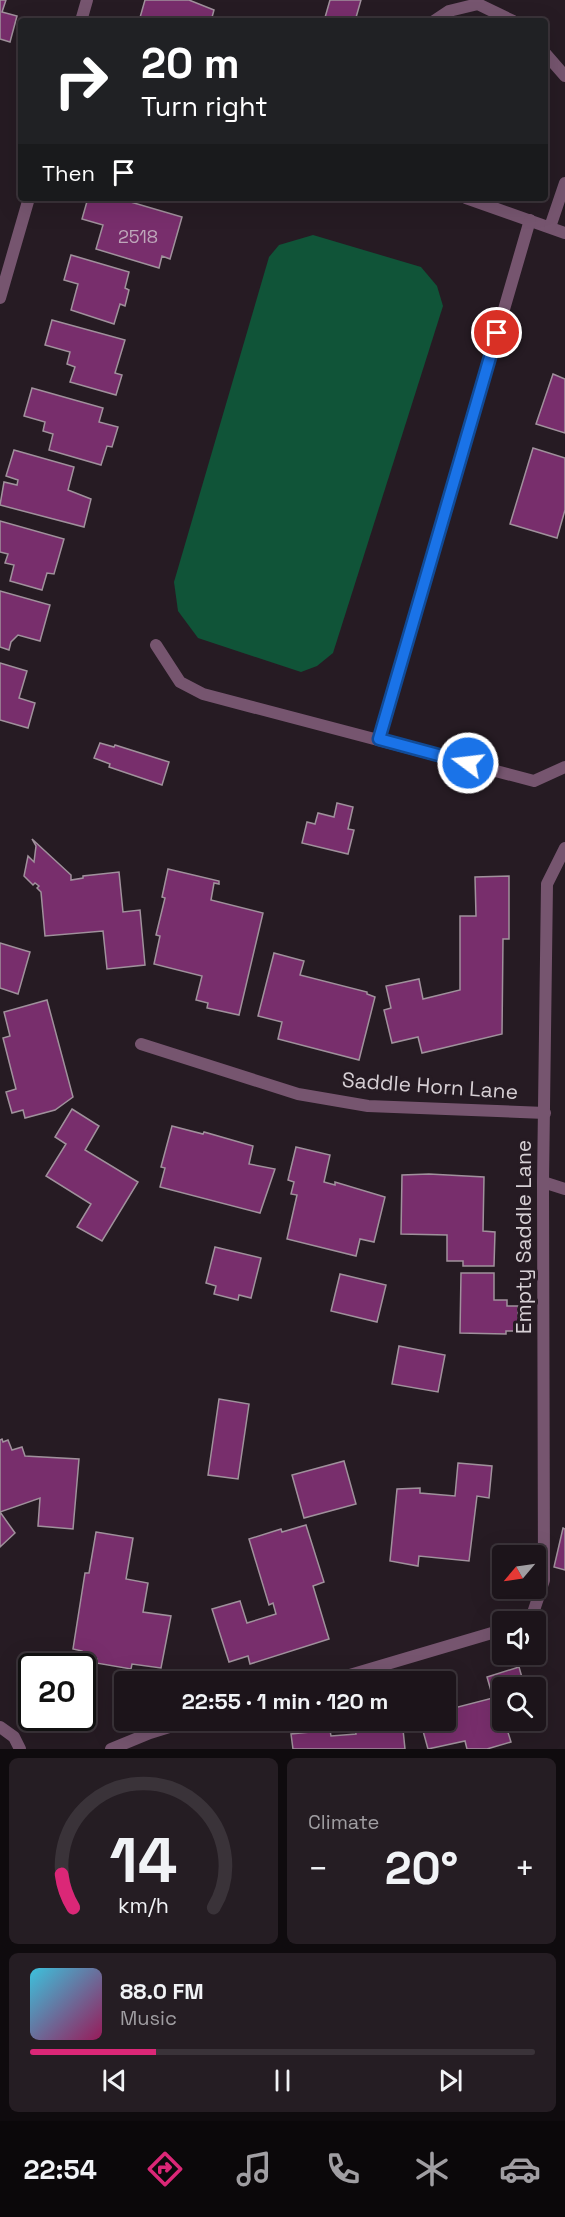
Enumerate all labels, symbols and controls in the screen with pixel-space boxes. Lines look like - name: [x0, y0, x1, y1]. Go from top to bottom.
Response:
- text: 20 m: [141, 37, 240, 90]
- icon: right: [42, 42, 120, 120]
- text: Turn right: [141, 89, 268, 124]
- icon: arrive: [107, 156, 140, 189]
- text: Then: [42, 159, 95, 187]
- house number: 2518: [118, 225, 158, 248]
- pin: [471, 307, 522, 358]
- icon: arrive: [480, 316, 513, 349]
- position arrow: [436, 731, 500, 795]
- street label: Saddle Horn Lane: [341, 1066, 519, 1105]
- street label: Empty Saddle Lane: [510, 1140, 537, 1334]
- north arrow: [492, 1545, 546, 1599]
- map controls: [492, 1545, 546, 1731]
- button: sound: [492, 1611, 546, 1665]
- speed limit sign: 20: [18, 1653, 96, 1731]
- button: search: [492, 1677, 546, 1731]
- text: 22:55 · 1 min · 120 m: [182, 1687, 388, 1715]
- text: Climate: [308, 1809, 379, 1835]
- text: 14: [110, 1821, 177, 1900]
- text: 20°: [385, 1840, 458, 1897]
- text: −: [308, 1848, 328, 1890]
- text: +: [515, 1848, 535, 1890]
- text: km/h: [118, 1892, 169, 1919]
- text: 88.0 FM: [120, 1977, 204, 2005]
- text: Music: [120, 2005, 177, 2031]
- icon: previous: [98, 2064, 131, 2097]
- icon: pause: [266, 2064, 299, 2097]
- icon: next: [434, 2064, 467, 2097]
- icon: directions: [144, 2148, 186, 2190]
- icon: music: [233, 2148, 275, 2190]
- icon: phone: [322, 2148, 364, 2190]
- icon: climate: [411, 2148, 453, 2190]
- icon: car: [499, 2148, 541, 2190]
- text: 22:54: [23, 2152, 97, 2187]

